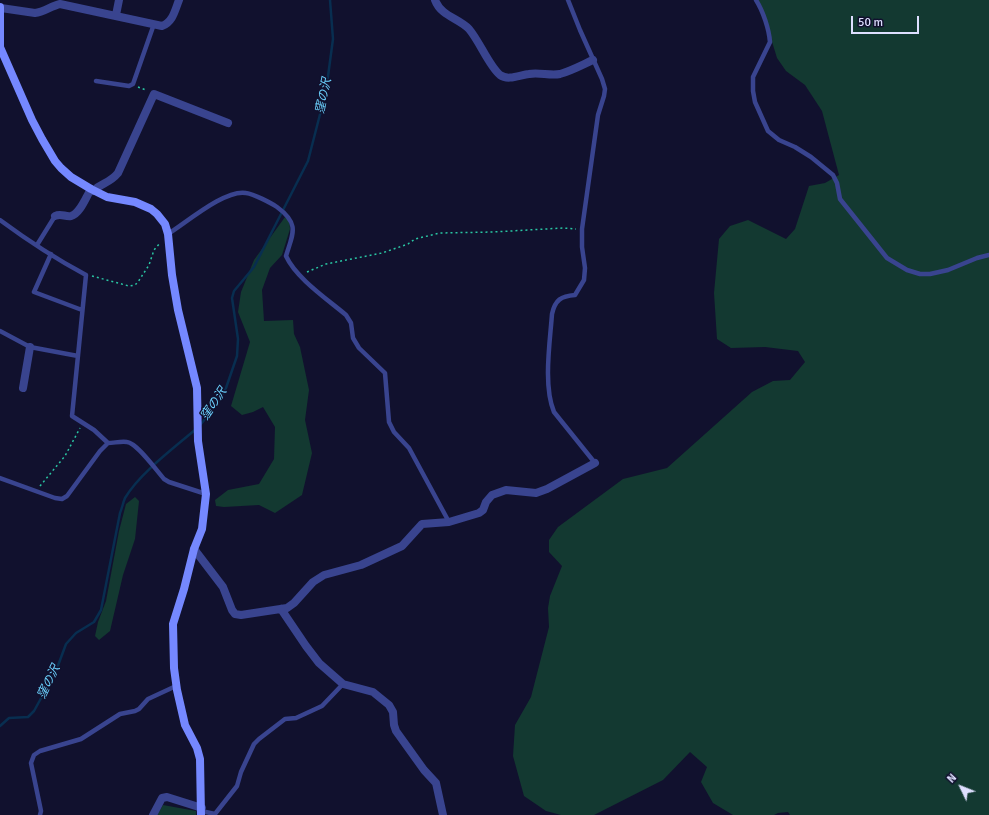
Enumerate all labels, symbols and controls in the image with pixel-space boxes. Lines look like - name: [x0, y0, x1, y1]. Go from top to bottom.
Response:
- scale bar: [853, 8, 921, 34]
- text: 50 m: [858, 15, 883, 30]
- water label: 窪の沢: [313, 77, 335, 115]
- water label: 窪の沢: [198, 385, 230, 423]
- water label: 窪の沢: [35, 663, 63, 701]
- north arrow: [941, 767, 981, 807]
- text: N: [944, 771, 959, 786]

